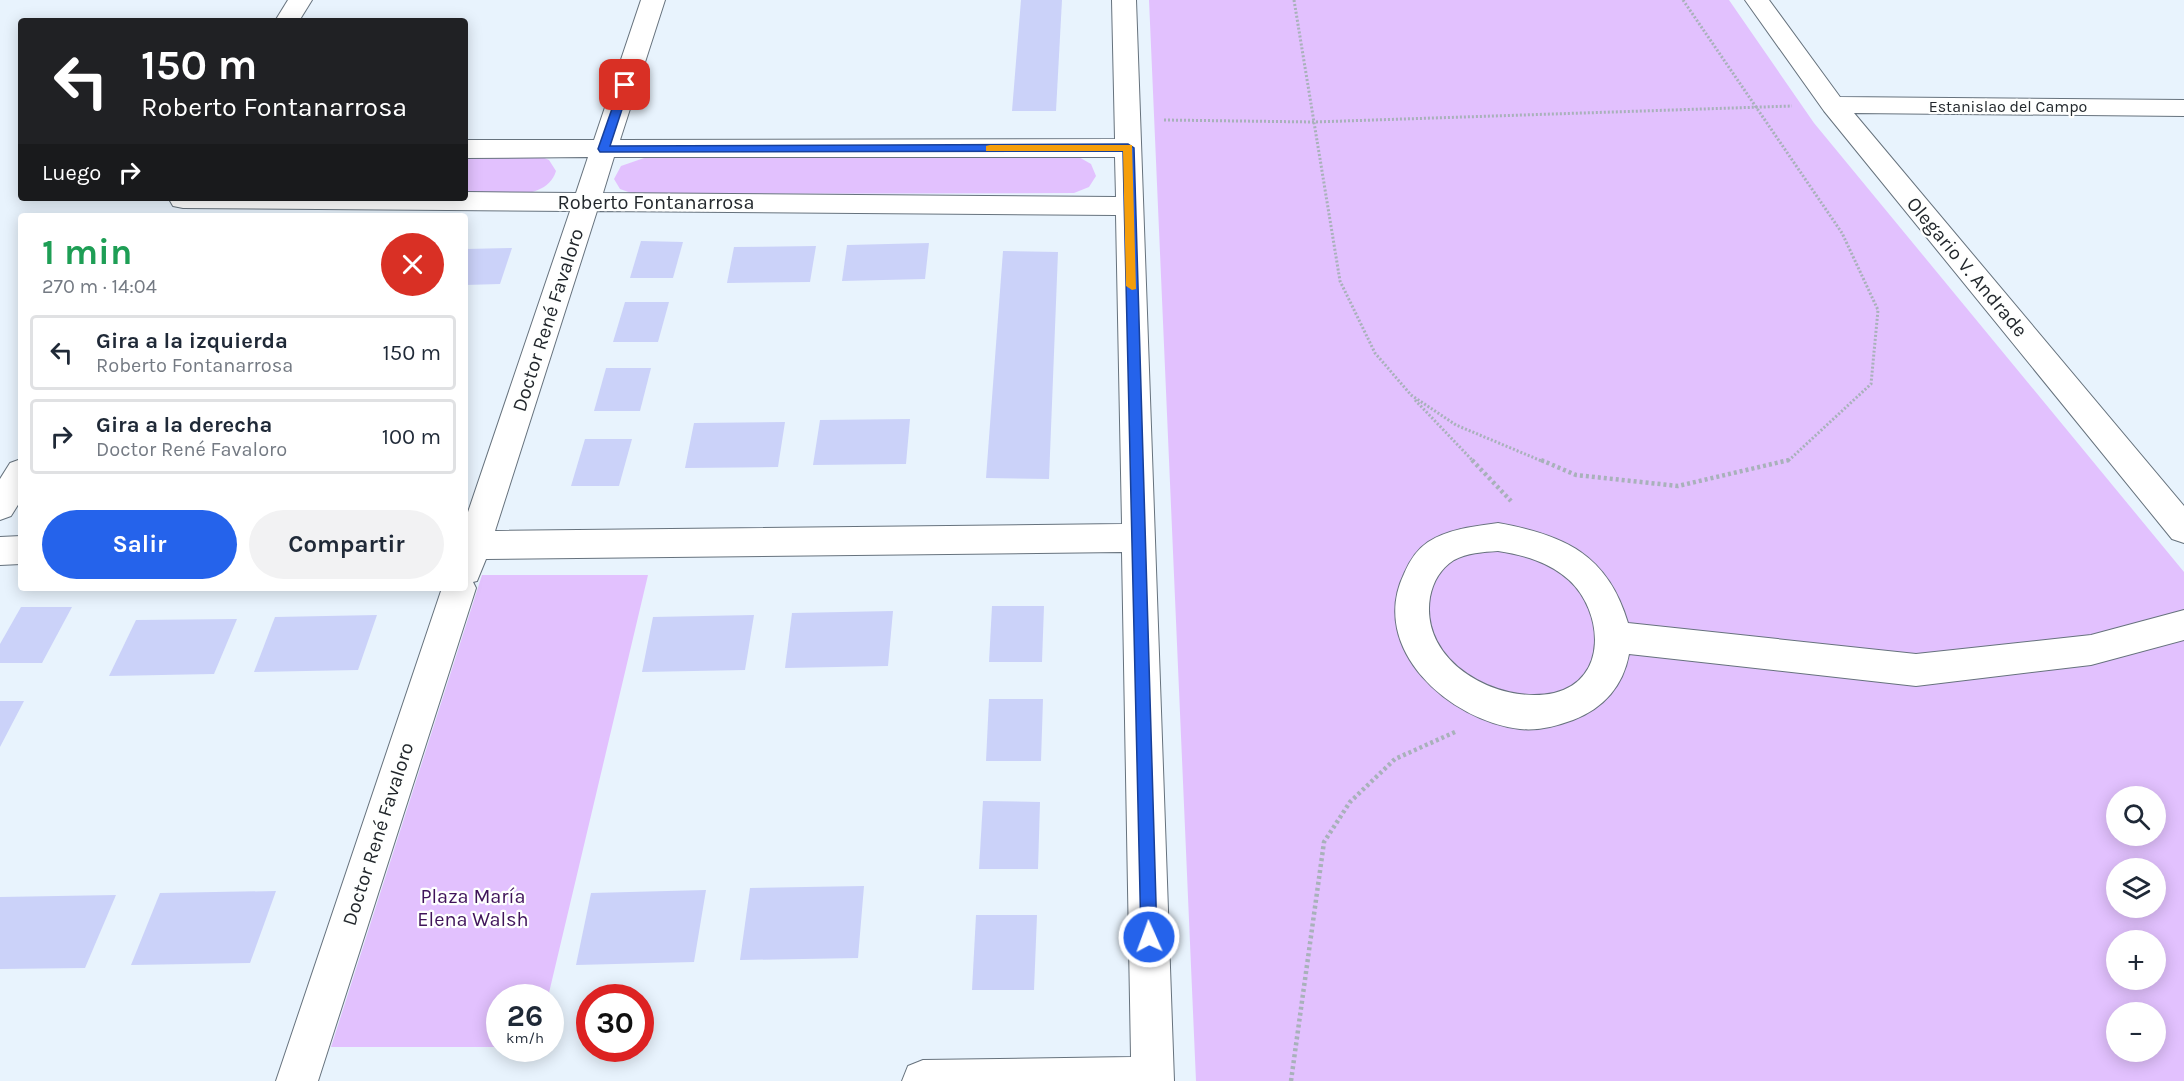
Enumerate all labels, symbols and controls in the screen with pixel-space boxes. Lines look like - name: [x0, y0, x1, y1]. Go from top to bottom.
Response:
- text: 150 m: [141, 40, 257, 90]
- icon: left: [42, 42, 120, 120]
- pin: [599, 59, 650, 110]
- icon: arrive: [608, 68, 641, 101]
- text: Roberto Fontanarrosa: [141, 91, 407, 123]
- street label: Estanislao del Campo: [1929, 97, 2087, 116]
- icon: right: [113, 156, 146, 189]
- text: Luego: [42, 160, 101, 186]
- street label: Roberto Fontanarrosa: [557, 191, 755, 214]
- street label: Olegario V. Andrade: [1902, 192, 2032, 342]
- street label: Doctor René Favaloro: [508, 226, 588, 414]
- text: 1 min: [42, 231, 132, 273]
- button: close: [381, 233, 444, 296]
- text: 270 m · 14:04: [42, 275, 157, 298]
- text: Gira a la izquierda: [96, 328, 288, 354]
- icon: left: [45, 336, 78, 369]
- text: 150 m: [382, 340, 441, 366]
- text: Roberto Fontanarrosa: [96, 354, 293, 377]
- text: Gira a la derecha: [96, 412, 272, 438]
- icon: right: [45, 420, 78, 453]
- text: 100 m: [382, 424, 441, 450]
- text: Doctor René Favaloro: [96, 438, 287, 461]
- button: Salir: [42, 510, 237, 579]
- button: Compartir: [249, 510, 444, 579]
- street label: Doctor René Favaloro: [338, 740, 418, 928]
- map controls: [2106, 786, 2166, 1062]
- button: search: [2106, 786, 2166, 846]
- button: layers: [2106, 858, 2166, 918]
- park label: Plaza María Elena Walsh: [417, 885, 529, 931]
- position arrow: [1117, 905, 1181, 969]
- button: +: [2106, 930, 2166, 990]
- speed limit sign: 30: [576, 984, 654, 1062]
- text: 26: [507, 998, 543, 1034]
- button: −: [2106, 1002, 2166, 1062]
- text: km/h: [506, 1029, 544, 1047]

